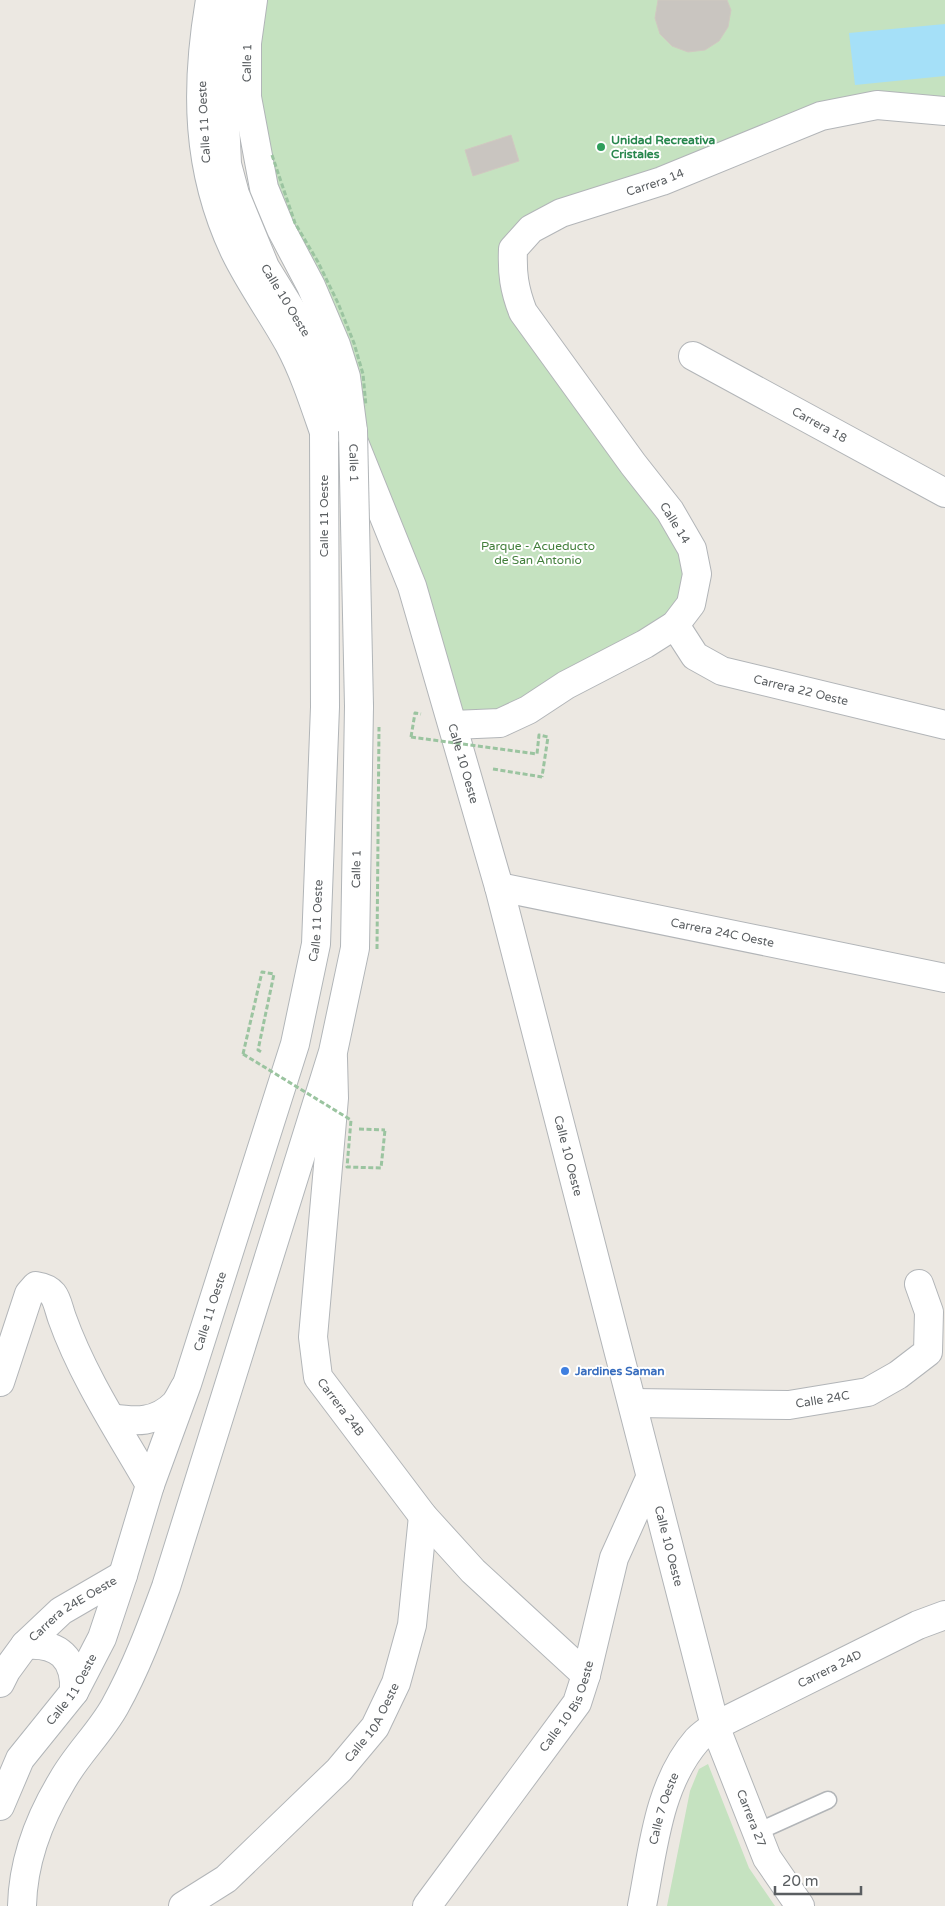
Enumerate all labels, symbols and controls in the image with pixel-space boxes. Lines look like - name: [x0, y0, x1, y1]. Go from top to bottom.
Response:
- street label: Calle 1: [240, 44, 254, 82]
- street label: Calle 11 Oeste: [195, 80, 213, 164]
- place label: Unidad Recreativa Cristales: [611, 133, 716, 161]
- marker: Unidad Recreativa Cristales: [595, 141, 607, 153]
- street label: Carrera 14: [624, 166, 687, 199]
- street label: Calle 10 Oeste: [258, 261, 313, 339]
- street label: Carrera 18: [790, 404, 849, 445]
- street label: Calle 1: [346, 444, 361, 482]
- street label: Calle 11 Oeste: [317, 475, 331, 557]
- street label: Calle 14: [657, 500, 693, 547]
- park label: Parque - Acueducto de San Antonio: [481, 539, 595, 567]
- street label: Carrera 22 Oeste: [752, 672, 850, 708]
- street label: Calle 10 Oeste: [445, 722, 482, 805]
- street label: Calle 1: [349, 850, 364, 888]
- street label: Calle 11 Oeste: [305, 879, 325, 963]
- street label: Carrera 24C Oeste: [669, 915, 776, 950]
- street label: Calle 10 Oeste: [551, 1114, 585, 1198]
- street label: Calle 11 Oeste: [191, 1270, 229, 1353]
- place label: Jardines Saman: [574, 1364, 665, 1378]
- marker: Jardines Saman: [559, 1365, 571, 1377]
- street label: Carrera 24B: [314, 1375, 367, 1439]
- street label: Calle 24C: [795, 1388, 851, 1411]
- street label: Calle 10 Oeste: [652, 1504, 686, 1588]
- street label: Carrera 24E Oeste: [26, 1573, 119, 1645]
- street label: Carrera 24D: [795, 1647, 864, 1691]
- street label: Calle 11 Oeste: [43, 1651, 100, 1728]
- street label: Calle 10 Bis Oeste: [536, 1659, 596, 1754]
- street label: Calle 10A Oeste: [342, 1681, 402, 1765]
- street label: Calle 7 Oeste: [646, 1770, 682, 1846]
- street label: Carrera 27: [734, 1788, 769, 1849]
- scale bar: [775, 1864, 861, 1896]
- text: 20 m: [782, 1872, 819, 1890]

